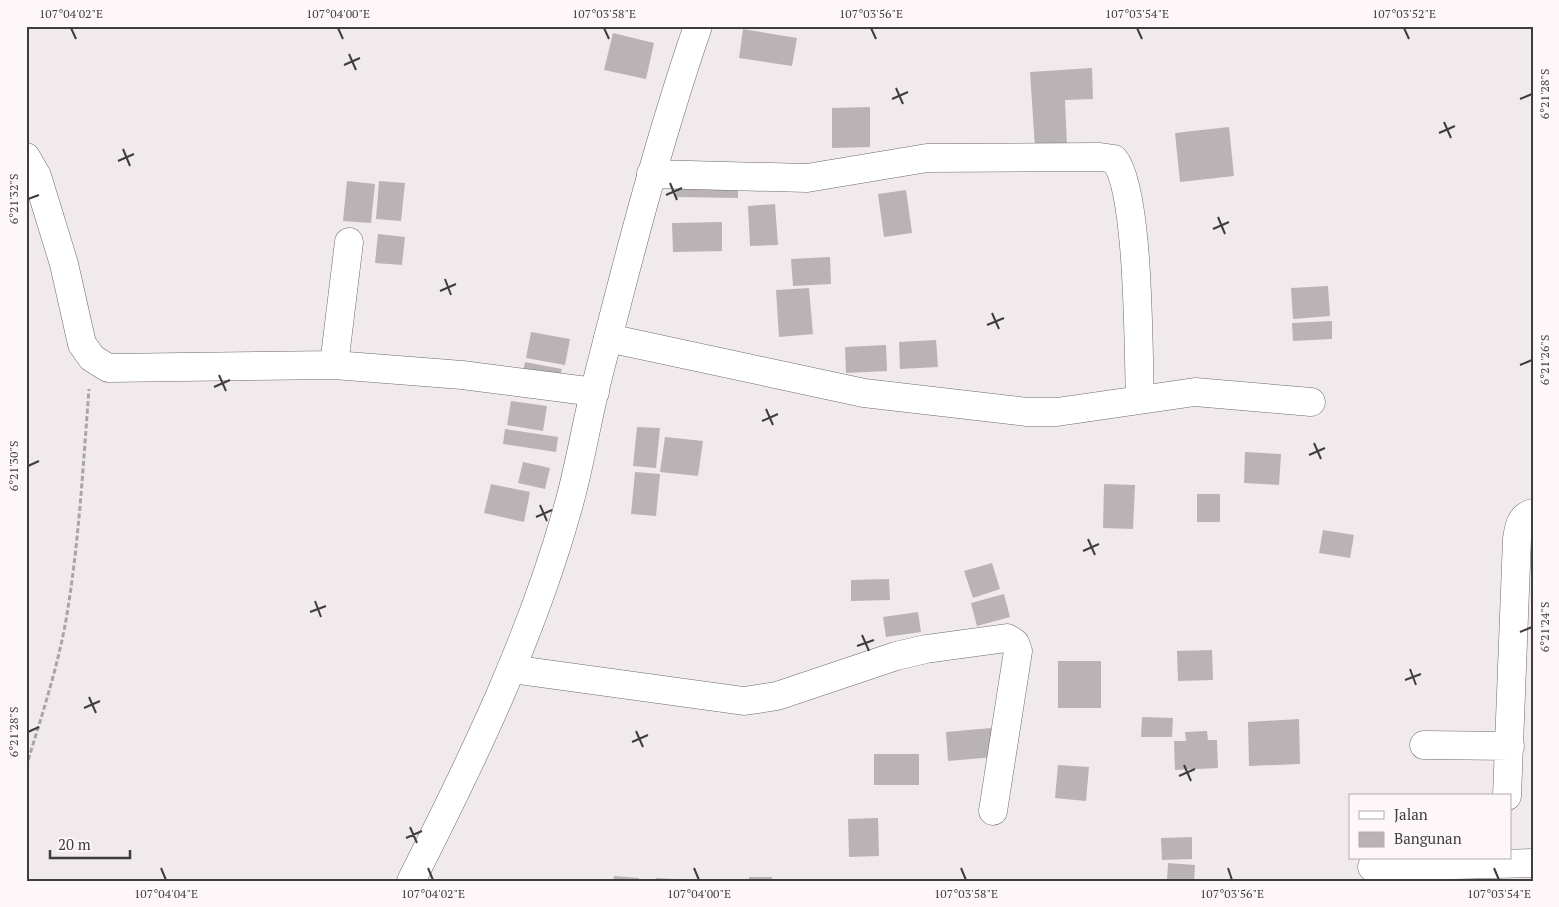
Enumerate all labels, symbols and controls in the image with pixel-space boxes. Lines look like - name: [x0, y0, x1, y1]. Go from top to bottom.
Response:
- text: 107°04'02"E: [39, 6, 103, 21]
- text: 107°04'00"E: [306, 6, 370, 21]
- text: 107°03'58"E: [572, 6, 636, 21]
- text: 107°03'56"E: [839, 6, 903, 21]
- text: 107°03'54"E: [1105, 6, 1169, 21]
- text: 107°03'52"E: [1372, 6, 1436, 21]
- text: 6°21'28"S: [1537, 69, 1552, 119]
- text: 6°21'32"S: [6, 174, 21, 224]
- text: 6°21'26"S: [1537, 335, 1552, 385]
- text: 6°21'30"S: [6, 441, 21, 491]
- text: 6°21'24"S: [1537, 602, 1552, 652]
- text: 6°21'28"S: [6, 707, 21, 757]
- legend: [1349, 794, 1512, 860]
- text: Jalan: [1394, 804, 1428, 824]
- scale bar: [50, 827, 130, 859]
- text: Bangunan: [1394, 828, 1462, 848]
- text: 20 m: [58, 834, 91, 854]
- text: 107°04'04"E: [134, 886, 198, 901]
- text: 107°04'02"E: [401, 886, 465, 901]
- text: 107°04'00"E: [667, 886, 731, 901]
- text: 107°03'58"E: [934, 886, 998, 901]
- text: 107°03'56"E: [1200, 886, 1264, 901]
- text: 107°03'54"E: [1467, 886, 1531, 901]

